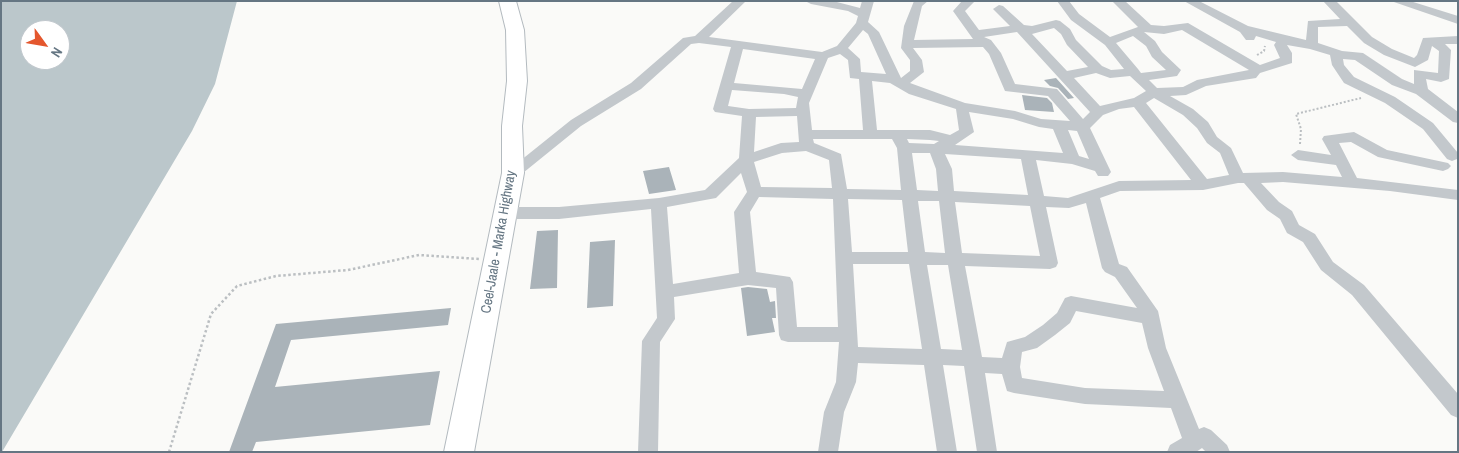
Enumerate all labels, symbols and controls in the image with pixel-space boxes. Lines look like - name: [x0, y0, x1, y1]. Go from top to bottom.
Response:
- north arrow: [20, 20, 70, 70]
- text: N: [47, 44, 67, 61]
- street label: Ceel-Jaale - Marka Highway: [478, 169, 520, 315]

